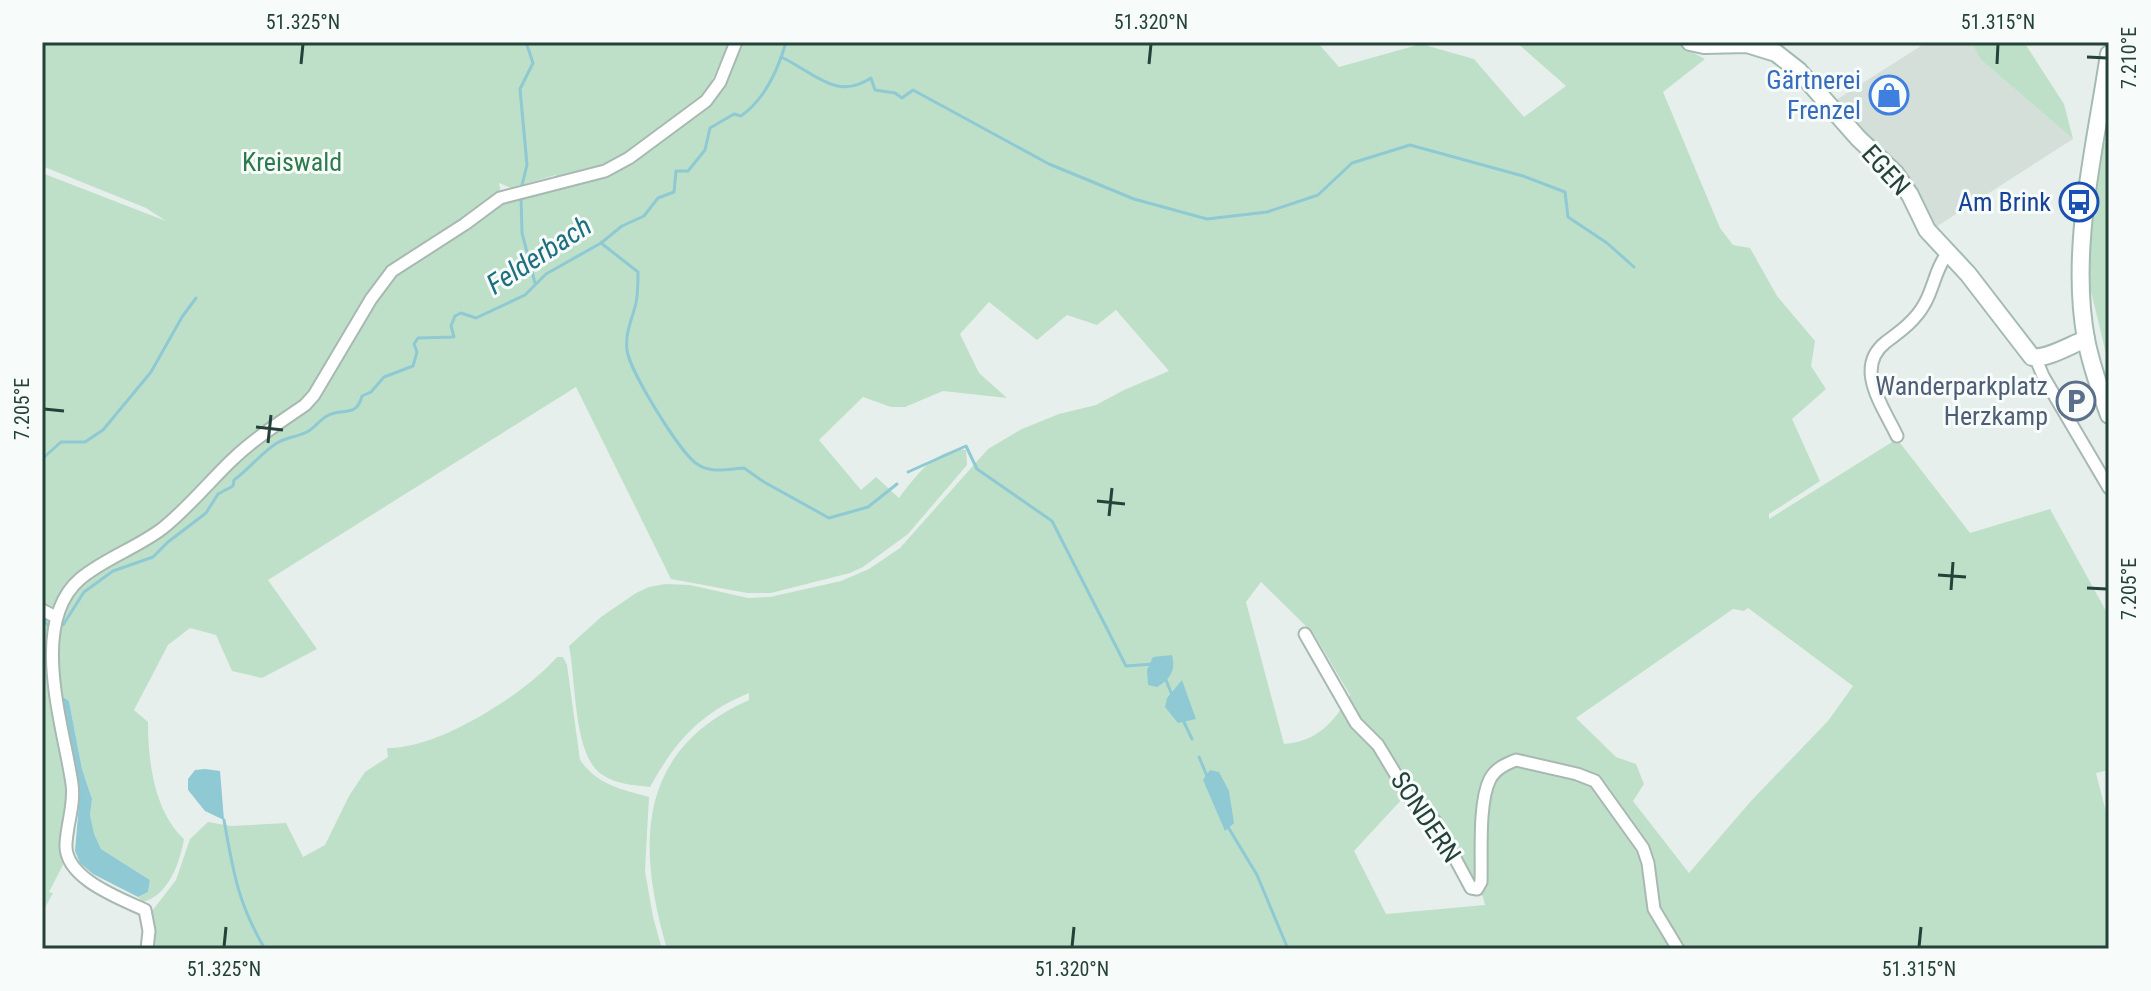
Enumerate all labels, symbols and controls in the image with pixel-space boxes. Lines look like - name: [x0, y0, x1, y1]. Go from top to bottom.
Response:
- text: 51.325°N: [266, 10, 340, 34]
- text: 51.320°N: [1114, 10, 1188, 34]
- text: 51.315°N: [1961, 10, 2035, 34]
- text: 7.210°E: [2117, 27, 2141, 89]
- place label: Gärtnerei Frenzel: [1766, 65, 1861, 125]
- shop icon: Gärtnerei Frenzel: [1868, 74, 1910, 116]
- street label: EGEN: [1856, 139, 1916, 201]
- park label: Kreiswald: [242, 147, 342, 177]
- bus stop icon: Am Brink: [2058, 181, 2100, 223]
- place label: Am Brink: [1958, 187, 2051, 217]
- water label: Felderbach: [480, 209, 598, 301]
- place label: Wanderparkplatz Herzkamp: [1875, 371, 2048, 431]
- text: 7.205°E: [10, 378, 34, 440]
- parking icon: Wanderparkplatz Herzkamp: [2055, 380, 2097, 422]
- text: 7.205°E: [2117, 558, 2141, 620]
- street label: SONDERN: [1385, 766, 1467, 868]
- text: 51.325°N: [187, 957, 261, 981]
- text: 51.320°N: [1035, 957, 1109, 981]
- text: 51.315°N: [1882, 957, 1956, 981]

